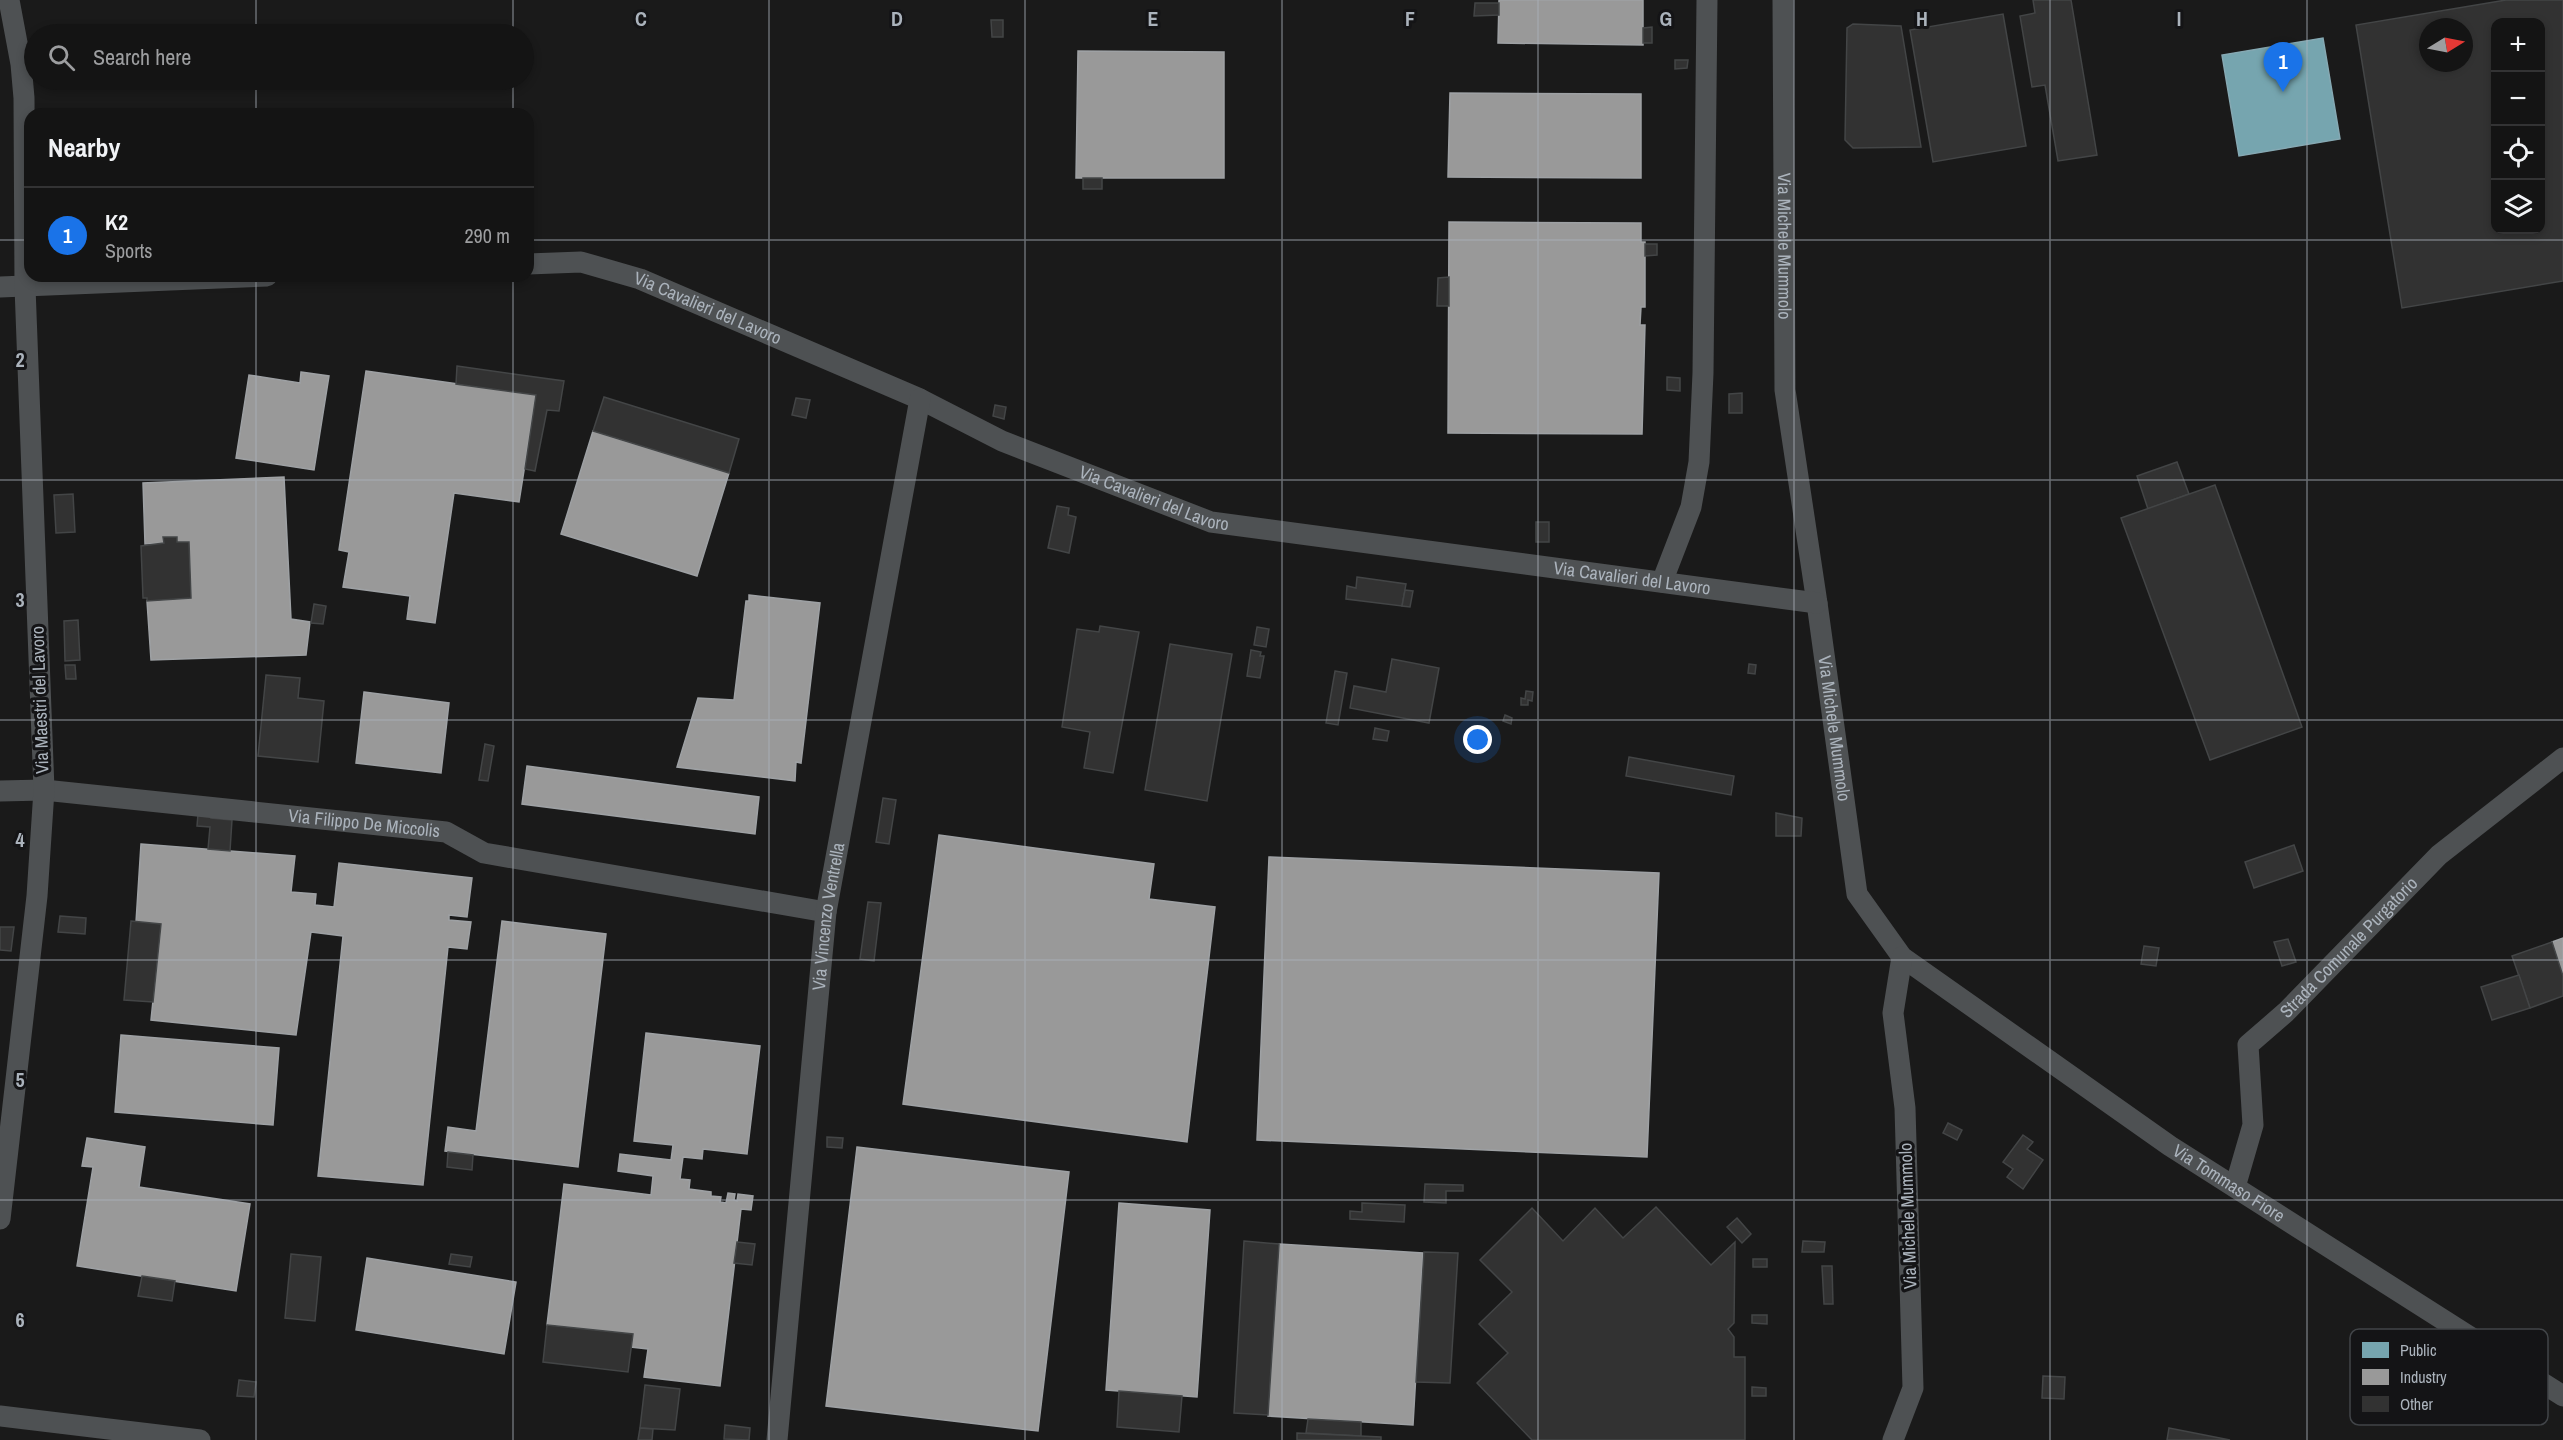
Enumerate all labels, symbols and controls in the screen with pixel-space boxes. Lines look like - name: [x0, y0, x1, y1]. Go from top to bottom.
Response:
- text: C: [635, 5, 647, 32]
- text: D: [891, 5, 903, 32]
- text: E: [1148, 5, 1159, 32]
- text: F: [1405, 5, 1415, 32]
- text: G: [1660, 5, 1672, 32]
- text: H: [1916, 5, 1928, 32]
- text: I: [2177, 5, 2181, 32]
- north arrow: [2419, 18, 2473, 72]
- map controls: [2491, 18, 2545, 234]
- button: +: [2491, 18, 2545, 72]
- search box: [24, 24, 534, 90]
- icon: search: [45, 41, 78, 74]
- text: Search here: [93, 42, 191, 72]
- pin: 1: [2264, 42, 2302, 92]
- button: −: [2491, 72, 2545, 126]
- button: locate: [2491, 126, 2545, 180]
- text: Nearby: [48, 130, 120, 165]
- street label: Via Michele Mummolo: [1772, 173, 1798, 319]
- button: layers: [2491, 180, 2545, 234]
- text: K2: [105, 207, 128, 237]
- text: 1: [63, 222, 72, 249]
- text: 290 m: [464, 222, 510, 249]
- text: Sports: [105, 237, 152, 264]
- street label: Via Cavalieri del Lavoro: [631, 265, 785, 350]
- text: 2: [15, 346, 25, 373]
- street label: Via Cavalieri del Lavoro: [1076, 459, 1230, 536]
- street label: Via Cavalieri del Lavoro: [1552, 555, 1712, 601]
- text: 3: [15, 586, 25, 613]
- street label: Via Maestri del Lavoro: [24, 626, 55, 775]
- street label: Via Michele Mummolo: [1812, 654, 1857, 803]
- your location: [1463, 725, 1492, 754]
- street label: Via Filippo De Miccolis: [287, 803, 441, 843]
- text: 4: [15, 826, 25, 853]
- street label: Via Vincenzo Ventrella: [806, 841, 850, 992]
- street label: Strada Comunale Purgatorio: [2274, 871, 2423, 1023]
- text: 5: [15, 1066, 25, 1093]
- street label: Via Tommaso Fiore: [2168, 1138, 2290, 1228]
- street label: Via Michele Mummolo: [1892, 1142, 1923, 1290]
- text: 6: [15, 1306, 25, 1333]
- legend: [2350, 1329, 2548, 1425]
- text: Public: [2400, 1339, 2437, 1361]
- text: Industry: [2400, 1366, 2447, 1388]
- text: Other: [2400, 1393, 2433, 1415]

